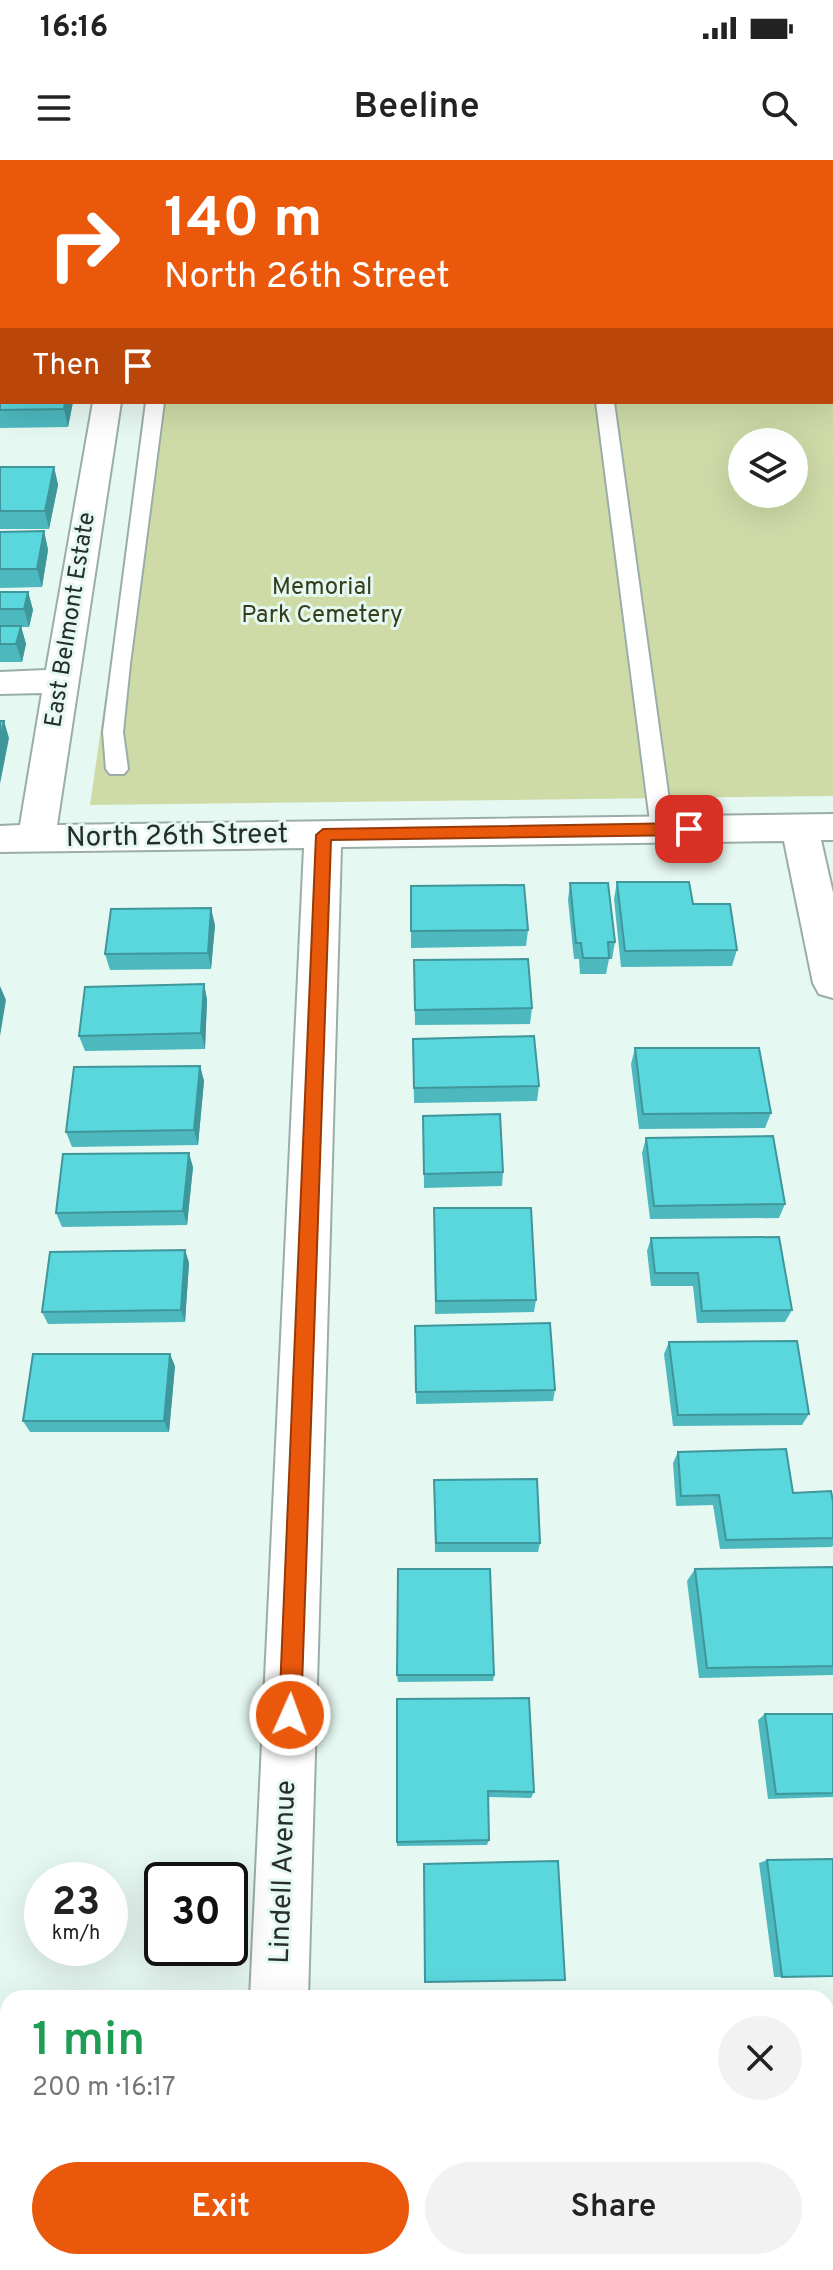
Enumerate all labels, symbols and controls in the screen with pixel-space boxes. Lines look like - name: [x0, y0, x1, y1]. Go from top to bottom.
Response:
- text: 16:16: [40, 10, 108, 47]
- text: Beeline: [353, 85, 480, 131]
- icon: menu: [32, 86, 76, 130]
- icon: search: [757, 86, 801, 130]
- text: 140 m: [164, 186, 322, 256]
- icon: right: [32, 192, 136, 296]
- text: North 26th Street: [164, 255, 450, 301]
- icon: arrive: [116, 344, 160, 388]
- text: Then: [32, 348, 100, 385]
- map controls: [728, 428, 808, 508]
- button: layers: [728, 428, 808, 508]
- street label: East Belmont Estate: [39, 510, 103, 730]
- park label: Memorial Park Cemetery: [241, 573, 403, 631]
- pin: [655, 795, 723, 863]
- icon: arrive: [667, 807, 711, 851]
- street label: North 26th Street: [66, 817, 288, 857]
- position arrow: [248, 1673, 332, 1757]
- street label: Lindell Avenue: [263, 1780, 305, 1964]
- speed limit sign: 30: [144, 1862, 248, 1966]
- text: 23: [52, 1879, 100, 1929]
- text: km/h: [52, 1921, 100, 1947]
- text: 1 min: [32, 2012, 145, 2072]
- button: close: [718, 2016, 802, 2100]
- text: 200 m · 16:17: [32, 2072, 176, 2105]
- button: Exit: [32, 2162, 409, 2254]
- button: Share: [425, 2162, 802, 2254]

